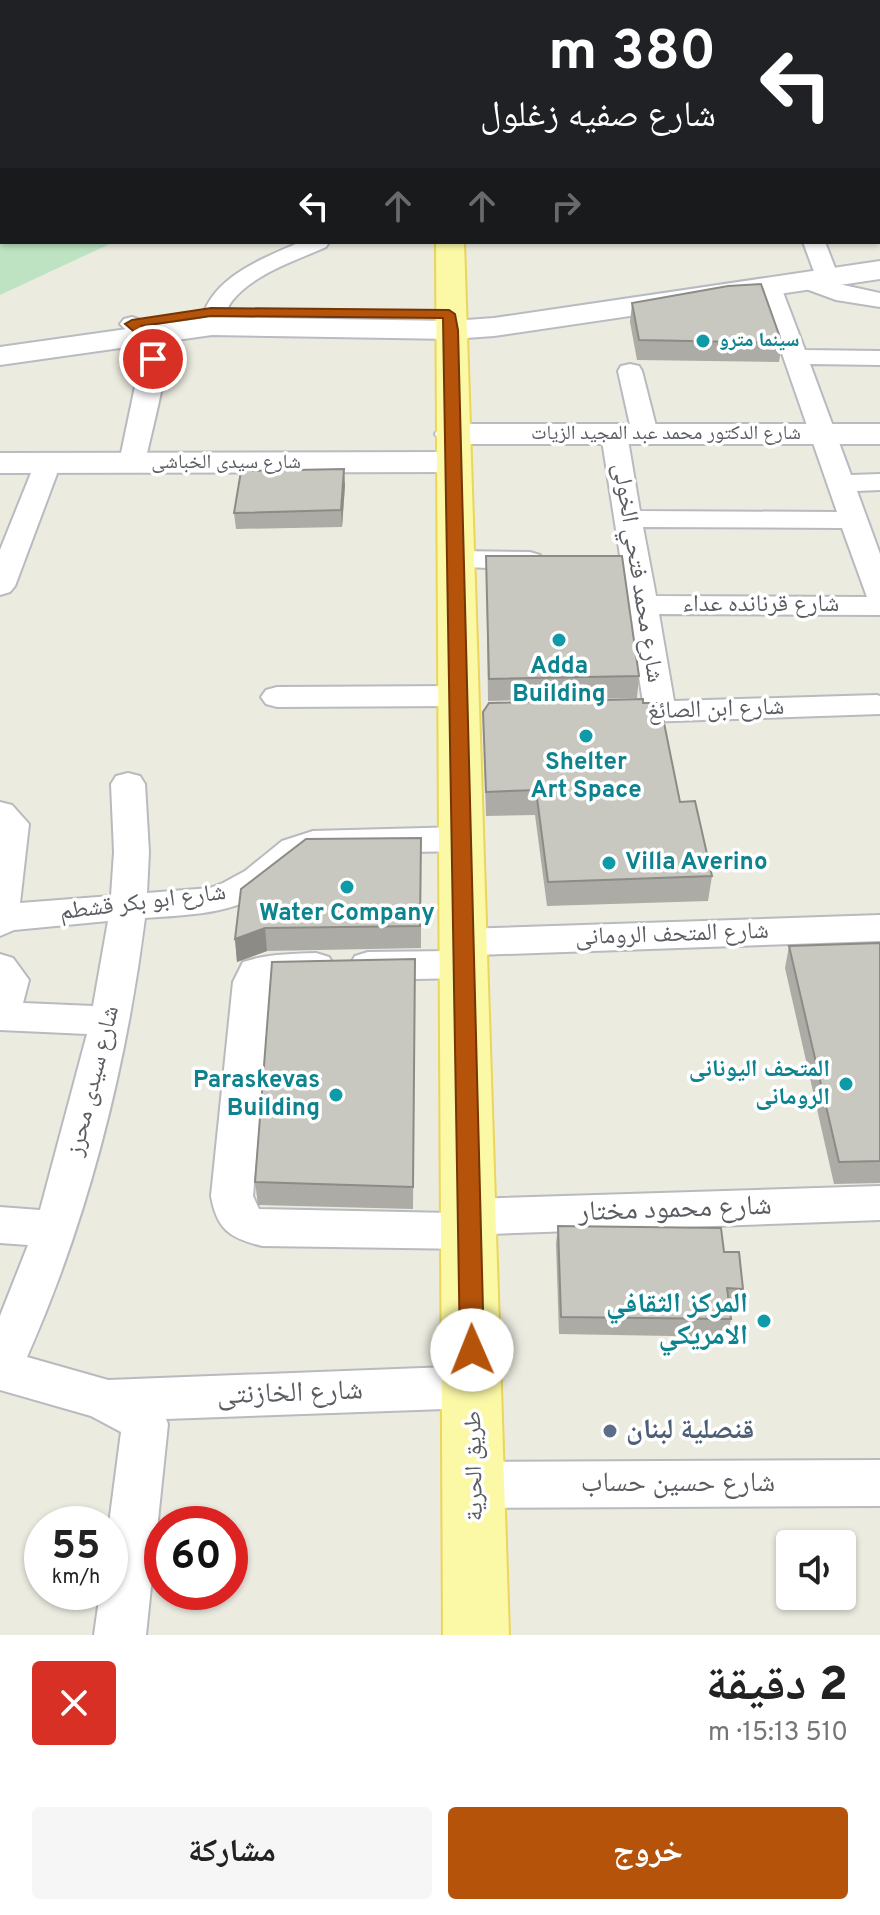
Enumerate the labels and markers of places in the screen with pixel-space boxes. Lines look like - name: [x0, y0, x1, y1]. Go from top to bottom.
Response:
- pin: [119, 325, 187, 393]
- place label: سينما مترو: [719, 328, 800, 354]
- marker: سينما مترو: [694, 332, 712, 350]
- marker: Adda Building: [550, 631, 568, 649]
- place label: Adda Building: [512, 652, 606, 710]
- marker: Shelter Art Space: [577, 727, 595, 745]
- place label: Shelter Art Space: [530, 748, 642, 806]
- place label: Villa Averino: [625, 848, 768, 878]
- marker: Villa Averino: [600, 854, 618, 872]
- marker: Water Company: [338, 878, 356, 896]
- place label: Water Company: [259, 899, 435, 929]
- place label: المتحف اليونانى الرومانى: [689, 1055, 830, 1113]
- place label: Paraskevas Building: [193, 1066, 320, 1124]
- marker: المتحف اليونانى الرومانى: [837, 1075, 855, 1093]
- marker: Paraskevas Building: [327, 1086, 345, 1104]
- place label: المركز الثقافي الامريكي: [606, 1287, 748, 1357]
- marker: المركز الثقافي الامريكي: [755, 1312, 773, 1330]
- place label: قنصلية لبنان: [626, 1413, 754, 1449]
- marker: قنصلية لبنان: [601, 1422, 619, 1440]

